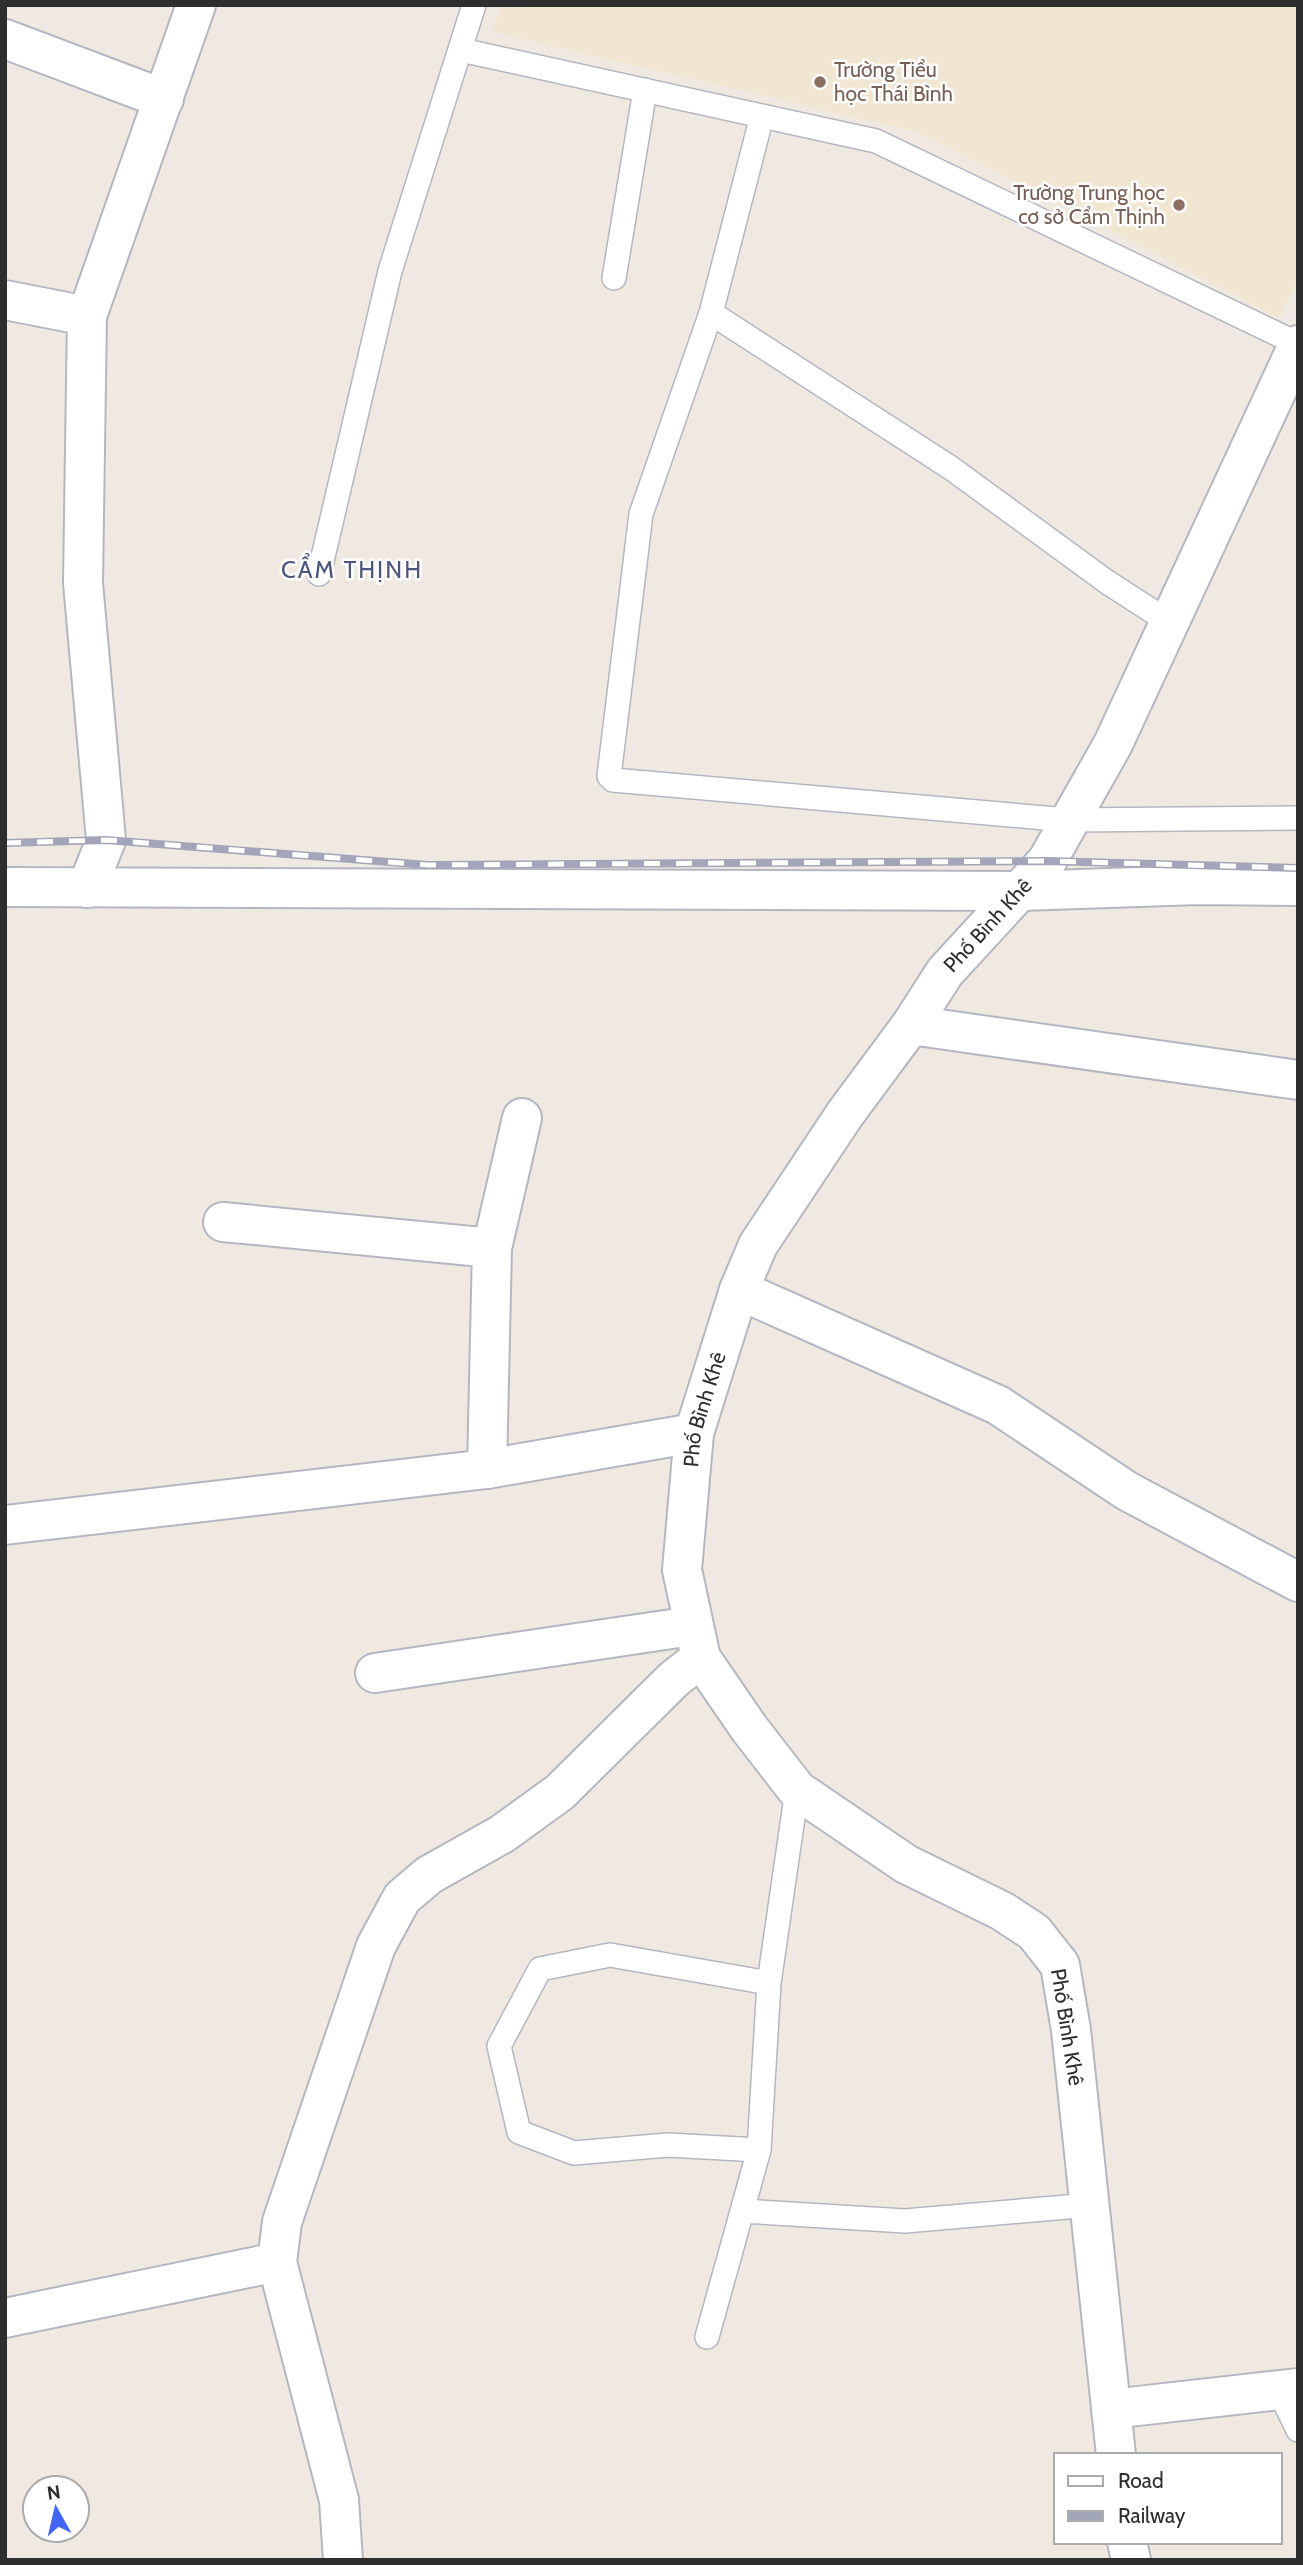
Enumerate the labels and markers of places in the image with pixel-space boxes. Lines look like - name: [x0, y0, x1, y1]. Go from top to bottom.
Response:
- place label: Trường Tiểu học Thái Bình: [834, 57, 953, 106]
- marker: Trường Tiểu học Thái Bình: [812, 74, 828, 90]
- place label: Trường Trung học cơ sở Cẩm Thịnh: [1013, 180, 1165, 229]
- marker: Trường Trung học cơ sở Cẩm Thịnh: [1171, 197, 1187, 213]

